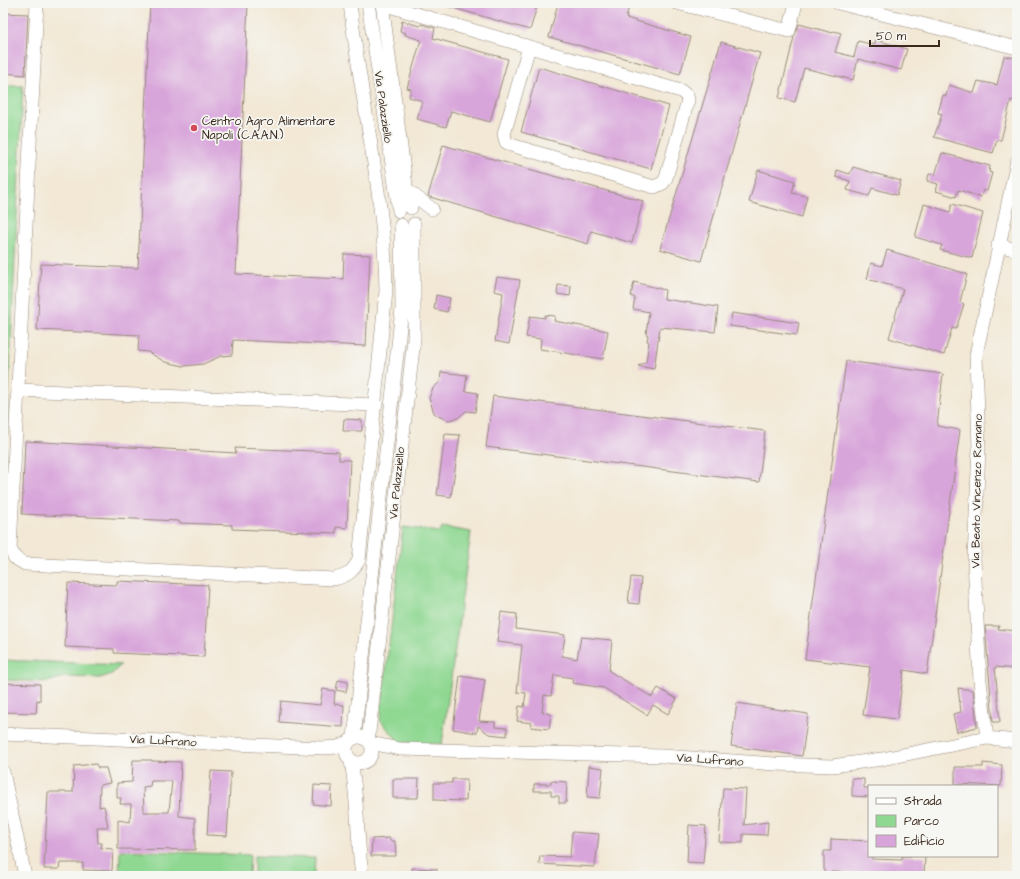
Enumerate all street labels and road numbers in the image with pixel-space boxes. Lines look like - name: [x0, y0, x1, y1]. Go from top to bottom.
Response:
- street label: Via Palazziello: [370, 70, 397, 144]
- street label: Via Beato Vincenzo Romano: [967, 414, 987, 568]
- street label: Via Palazziello: [385, 446, 409, 520]
- street label: Via Lufrano: [129, 731, 197, 751]
- street label: Via Lufrano: [676, 749, 744, 771]

